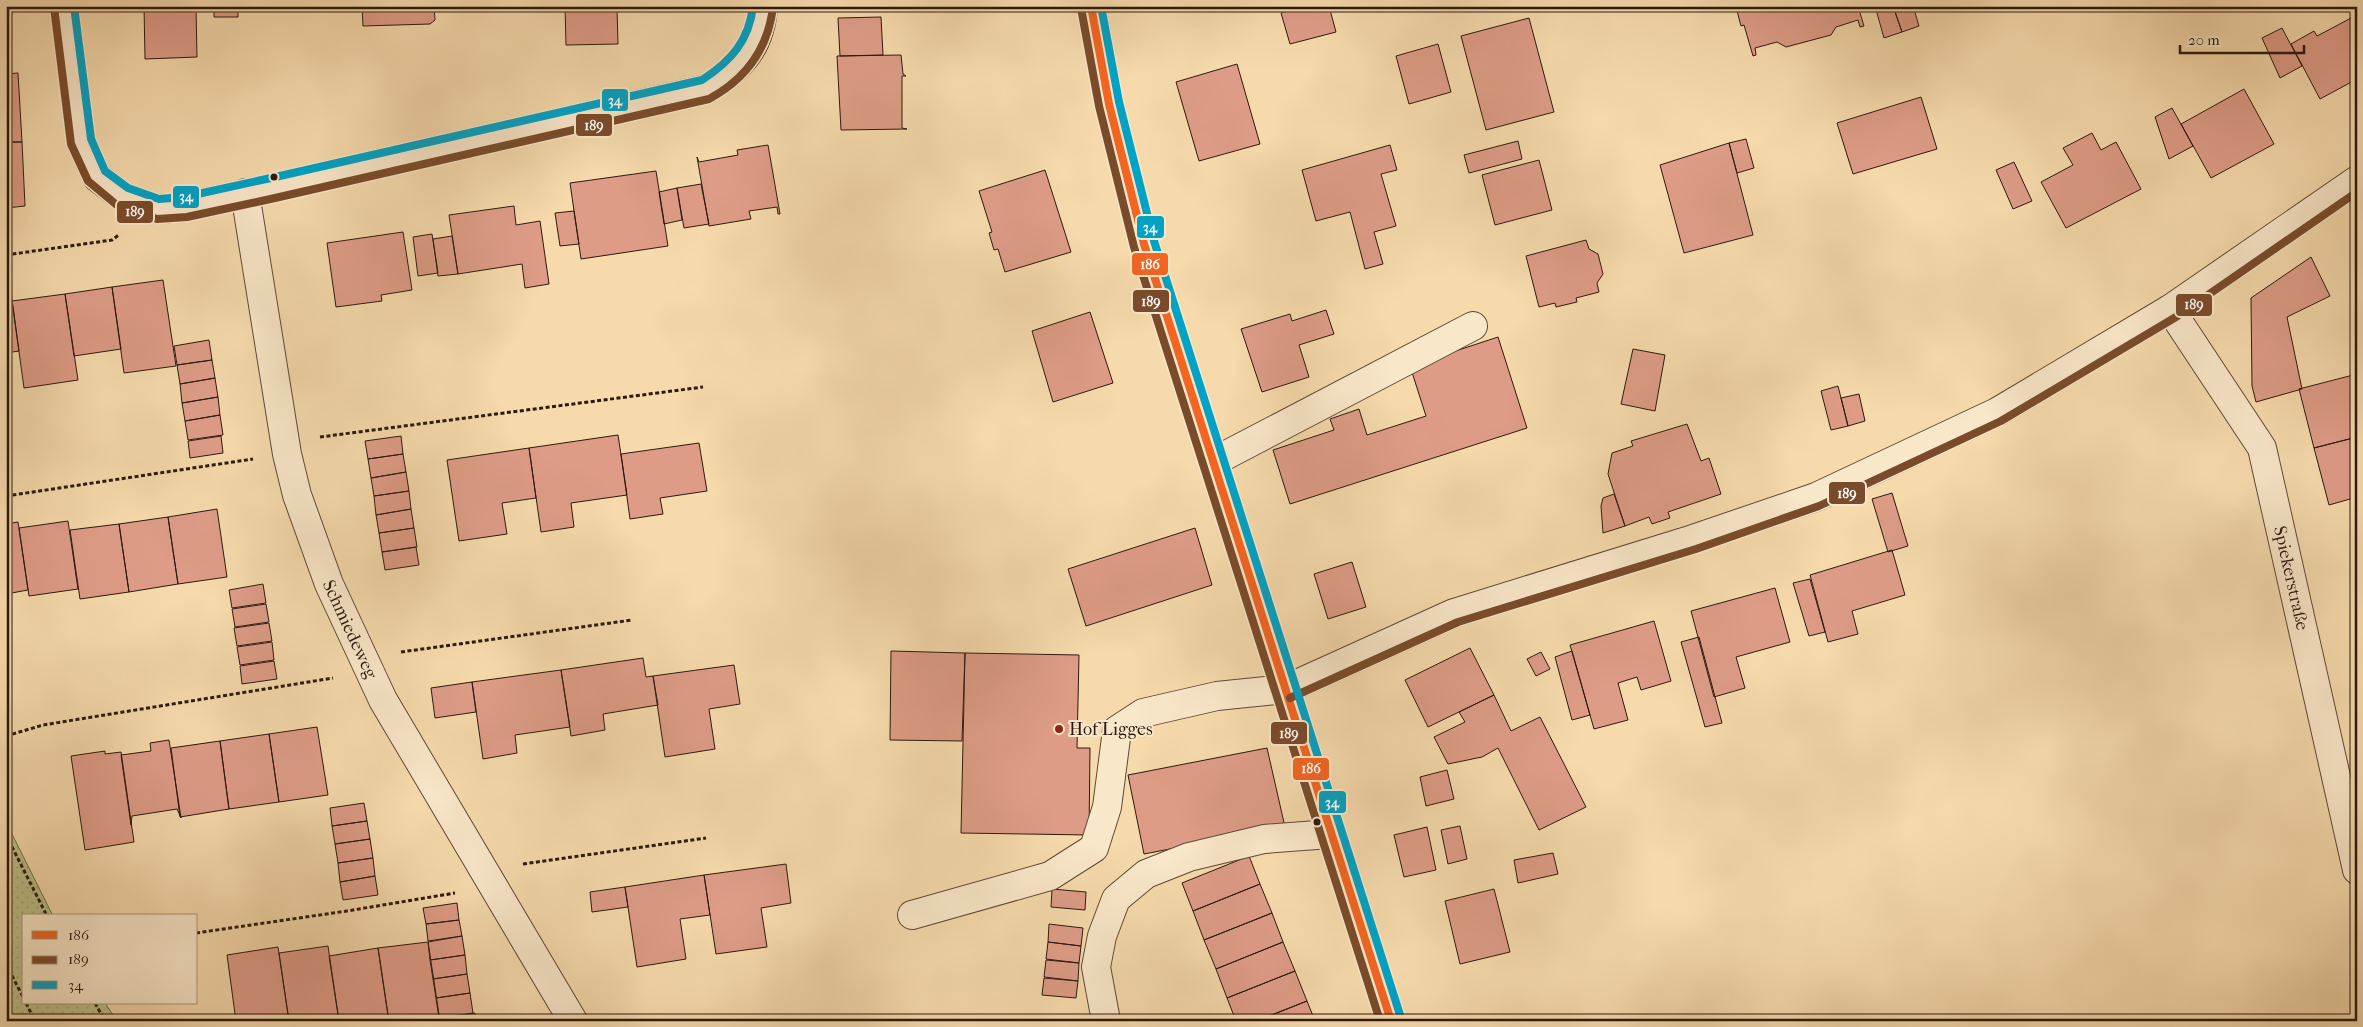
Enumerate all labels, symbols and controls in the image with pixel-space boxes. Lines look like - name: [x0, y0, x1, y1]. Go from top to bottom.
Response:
- scale bar: [2180, 22, 2304, 54]
- text: 20 m: [2188, 31, 2220, 49]
- line badge: 34: [601, 88, 629, 112]
- text: 34: [608, 92, 623, 109]
- line badge: 189: [575, 113, 613, 137]
- text: 189: [584, 117, 604, 134]
- unlabelled marker: [269, 172, 279, 182]
- line badge: 34: [172, 185, 200, 209]
- text: 34: [179, 188, 194, 205]
- line badge: 189: [116, 200, 154, 224]
- text: 189: [125, 203, 145, 220]
- line badge: 34: [1136, 215, 1165, 239]
- text: 34: [1143, 219, 1158, 236]
- line badge: 186: [1131, 252, 1169, 276]
- text: 186: [1140, 256, 1160, 273]
- line badge: 189: [1132, 289, 1170, 313]
- text: 189: [1141, 293, 1161, 310]
- line badge: 189: [2175, 293, 2213, 317]
- text: 189: [2184, 296, 2204, 313]
- line badge: 189: [1828, 481, 1866, 505]
- text: 189: [1837, 485, 1857, 502]
- street label: Spiekerstraße: [2269, 524, 2313, 632]
- street label: Schmiedeweg: [318, 576, 382, 682]
- place label: Hof Ligges: [1069, 719, 1153, 740]
- line badge: 189: [1270, 721, 1308, 745]
- marker: Hof Ligges: [1053, 723, 1065, 735]
- text: 189: [1279, 725, 1299, 742]
- line badge: 186: [1292, 757, 1330, 781]
- text: 186: [1301, 760, 1321, 777]
- line badge: 34: [1318, 790, 1347, 814]
- text: 34: [1325, 794, 1340, 811]
- unlabelled marker: [1312, 817, 1322, 827]
- legend: [22, 914, 198, 1004]
- text: 186: [68, 926, 90, 944]
- text: 189: [68, 950, 89, 968]
- text: 34: [68, 976, 84, 994]

